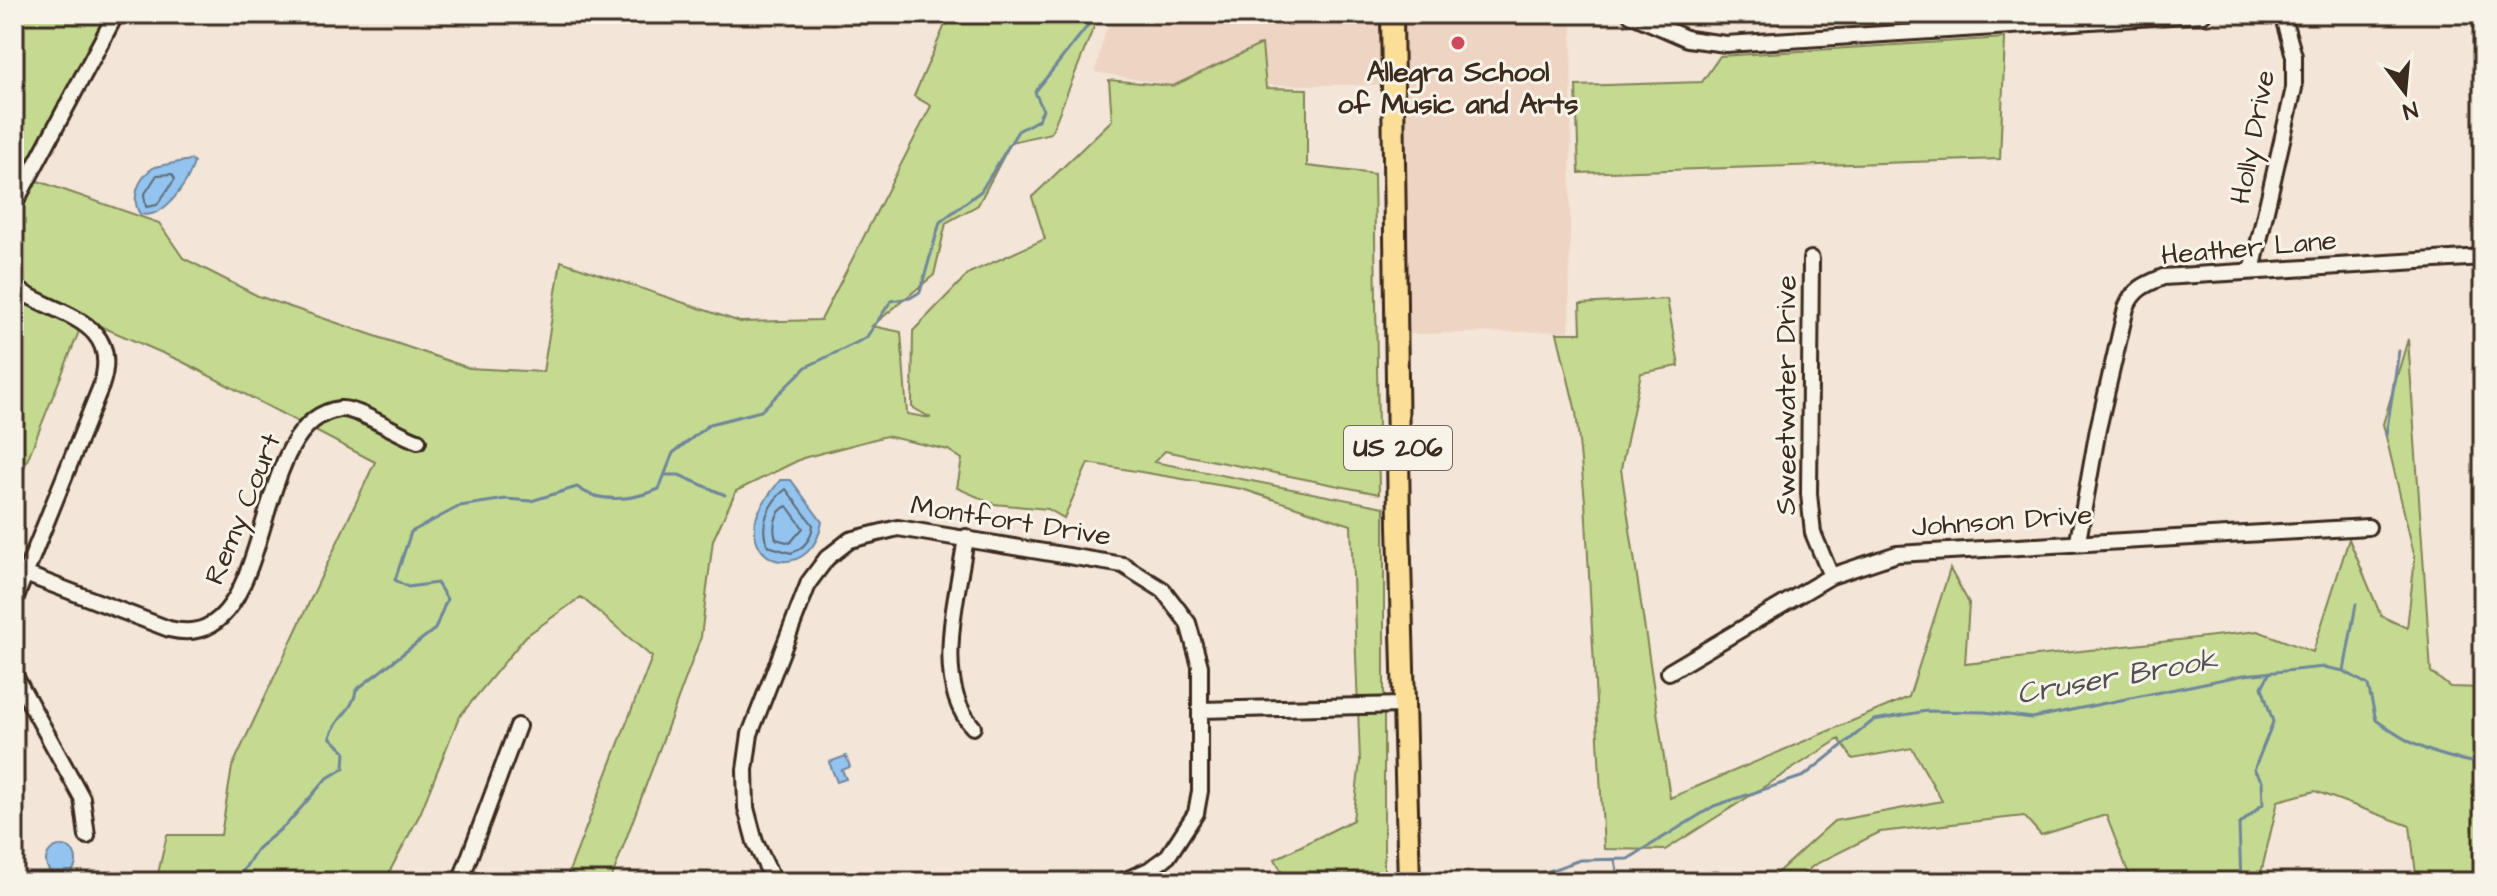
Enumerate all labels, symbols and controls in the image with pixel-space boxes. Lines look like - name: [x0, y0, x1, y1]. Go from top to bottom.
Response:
- marker: Allegra School of Music and Arts: [1449, 34, 1467, 52]
- north arrow: [2365, 52, 2445, 132]
- place label: Allegra School of Music and Arts: [1338, 53, 1578, 124]
- street label: Holly Drive: [2221, 67, 2287, 208]
- text: N: [2399, 93, 2421, 127]
- street label: Heather Lane: [2160, 221, 2338, 275]
- street label: Sweetwater Drive: [1767, 275, 1806, 515]
- road number: US 206: [1344, 426, 1452, 470]
- street label: Remy Court: [195, 427, 293, 591]
- street label: Montfort Drive: [908, 486, 1114, 556]
- street label: Johnson Drive: [1910, 495, 2094, 547]
- water label: Cruser Brook: [2013, 639, 2221, 715]

